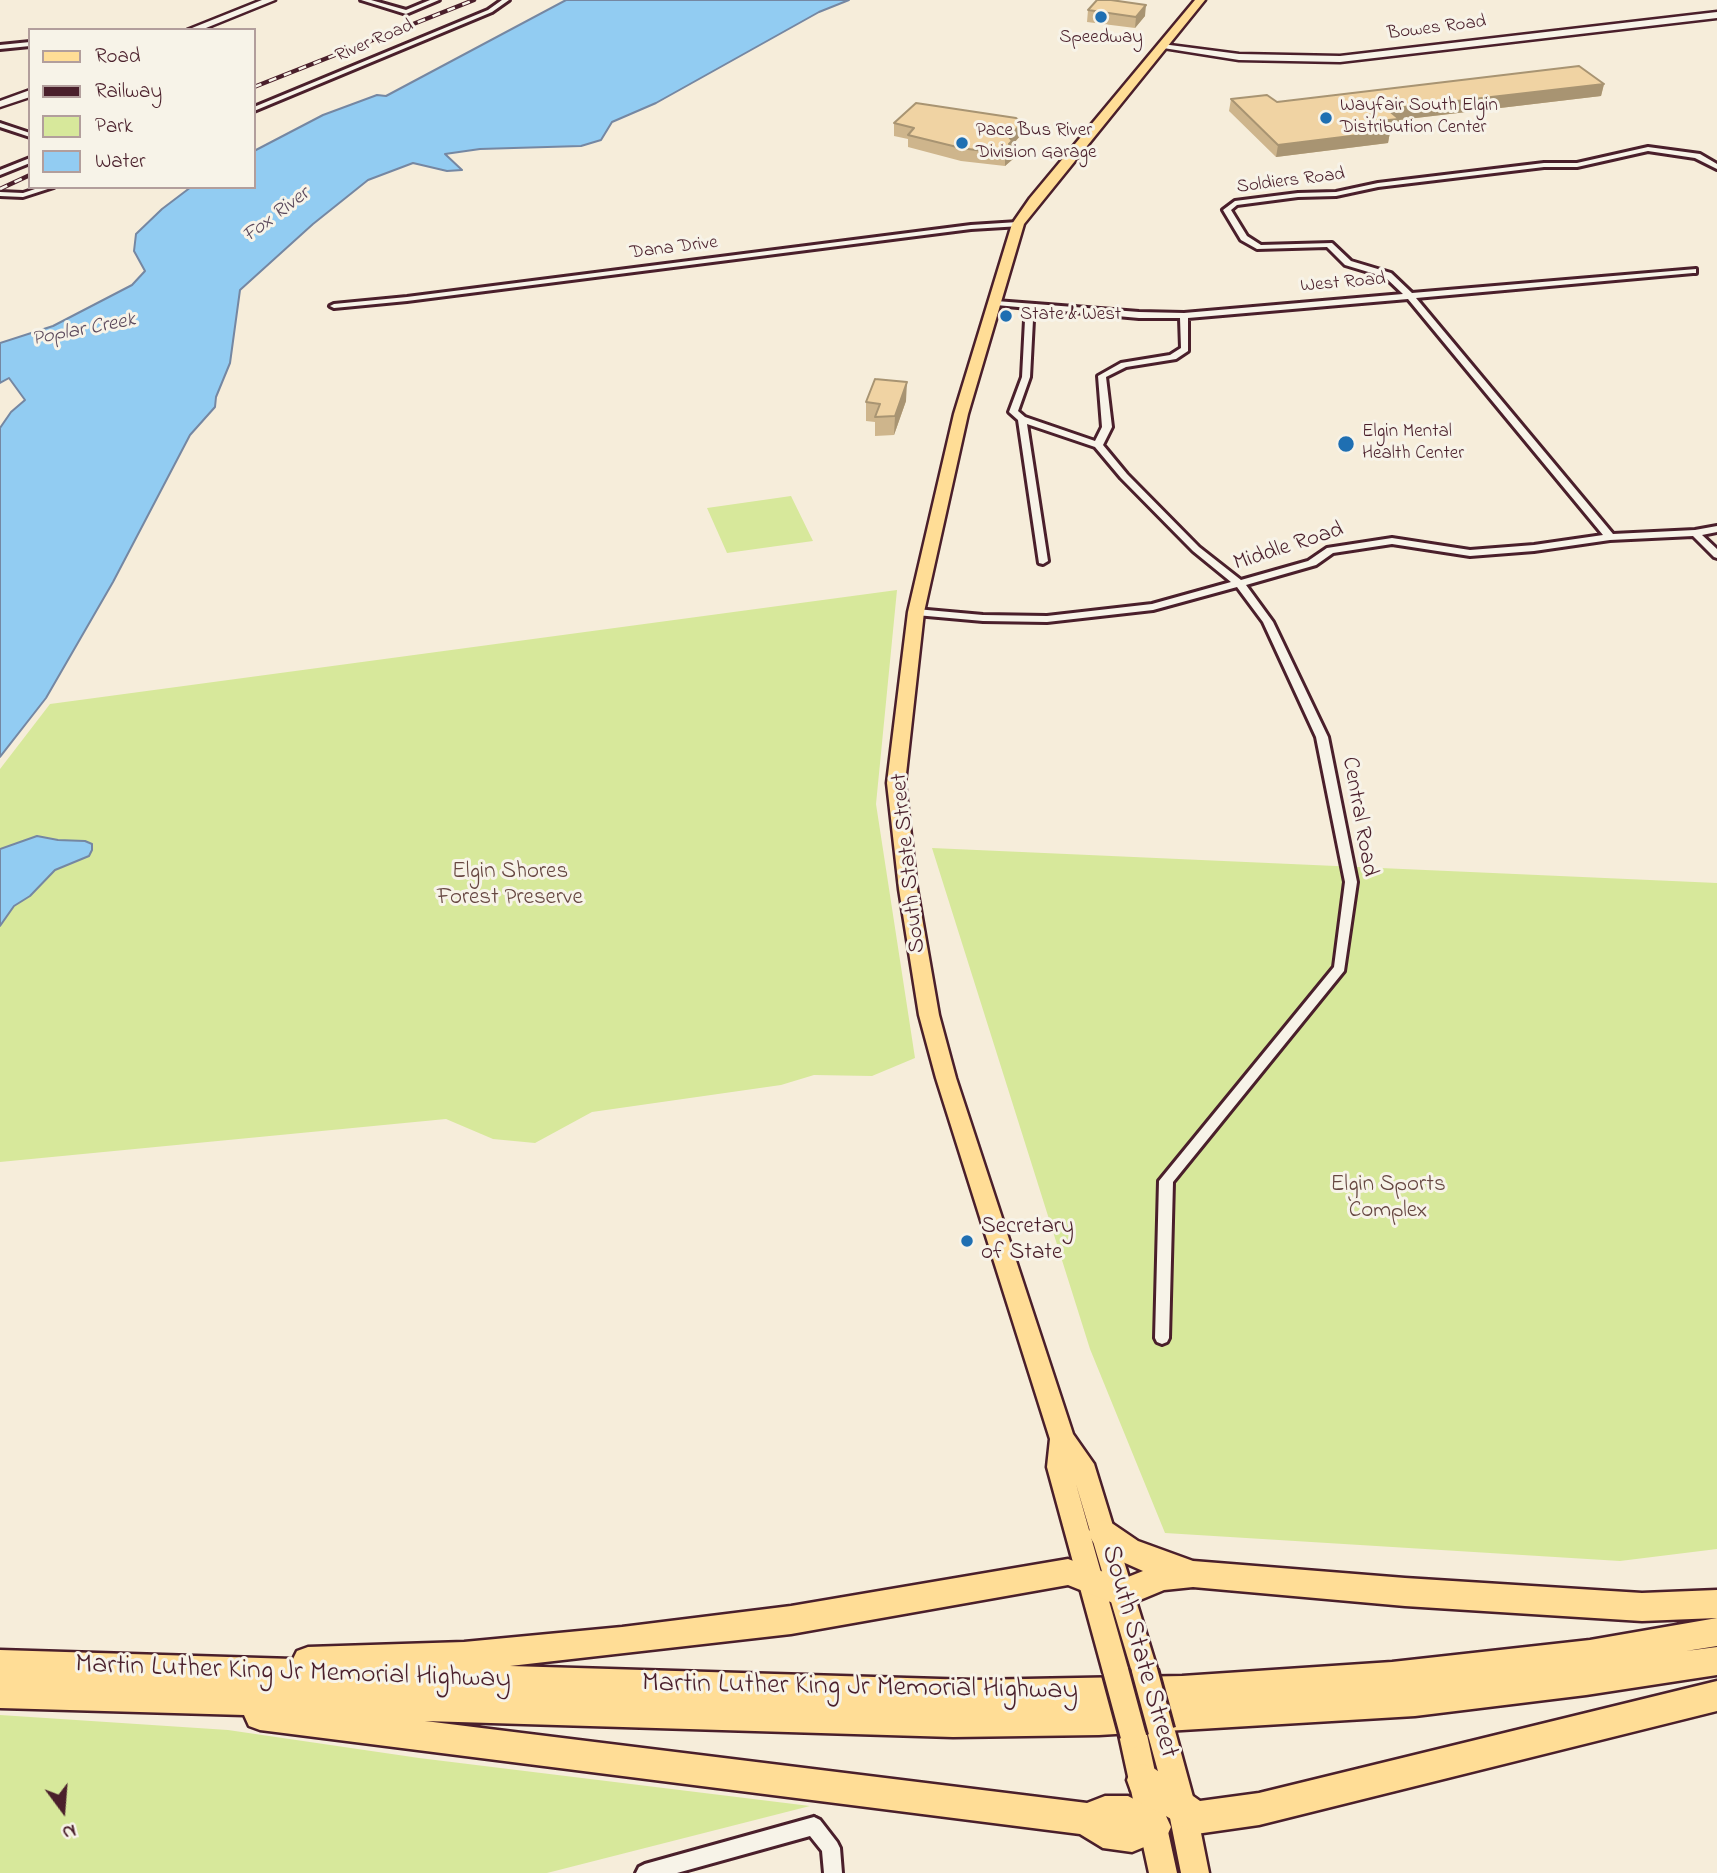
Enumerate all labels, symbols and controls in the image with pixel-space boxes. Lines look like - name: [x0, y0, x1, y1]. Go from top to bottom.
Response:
- marker: Speedway: [1093, 9, 1109, 25]
- street label: Bowes Road: [1386, 12, 1488, 46]
- street label: River Road: [333, 15, 417, 69]
- legend: [28, 28, 256, 189]
- place label: Speedway: [1059, 28, 1143, 50]
- text: Road: [95, 42, 141, 72]
- text: Railway: [95, 77, 162, 107]
- place label: Wayfair South Elgin Distribution Center: [1340, 96, 1498, 140]
- marker: Wayfair South Elgin Distribution Center: [1318, 110, 1334, 126]
- text: Park: [95, 112, 133, 142]
- place label: Pace Bus River Division Garage: [976, 121, 1097, 165]
- marker: Pace Bus River Division Garage: [954, 135, 970, 151]
- text: Water: [95, 147, 146, 177]
- street label: Soldiers Road: [1236, 164, 1346, 200]
- water label: Fox River: [239, 183, 315, 249]
- street label: Dana Drive: [629, 232, 719, 266]
- street label: West Road: [1299, 269, 1387, 299]
- place label: State & West: [1020, 305, 1121, 327]
- marker: State & West: [998, 308, 1014, 324]
- water label: Poplar Creek: [30, 309, 138, 353]
- place label: Elgin Mental Health Center: [1362, 422, 1464, 466]
- marker: Elgin Mental Health Center: [1336, 434, 1356, 454]
- street label: Middle Road: [1231, 517, 1347, 579]
- street label: Central Road: [1334, 755, 1382, 879]
- street label: South State Street: [887, 772, 933, 954]
- park label: Elgin Shores Forest Preserve: [437, 859, 583, 913]
- park label: Elgin Sports Complex: [1330, 1172, 1446, 1226]
- place label: Secretary of State: [981, 1214, 1074, 1268]
- marker: Secretary of State: [959, 1233, 975, 1249]
- street label: South State Street: [1092, 1542, 1184, 1762]
- street label: Martin Luther King Jr Memorial Highway: [74, 1650, 512, 1698]
- street label: Martin Luther King Jr Memorial Highway: [642, 1668, 1078, 1710]
- north arrow: [28, 1775, 98, 1845]
- text: N: [59, 1816, 79, 1845]

